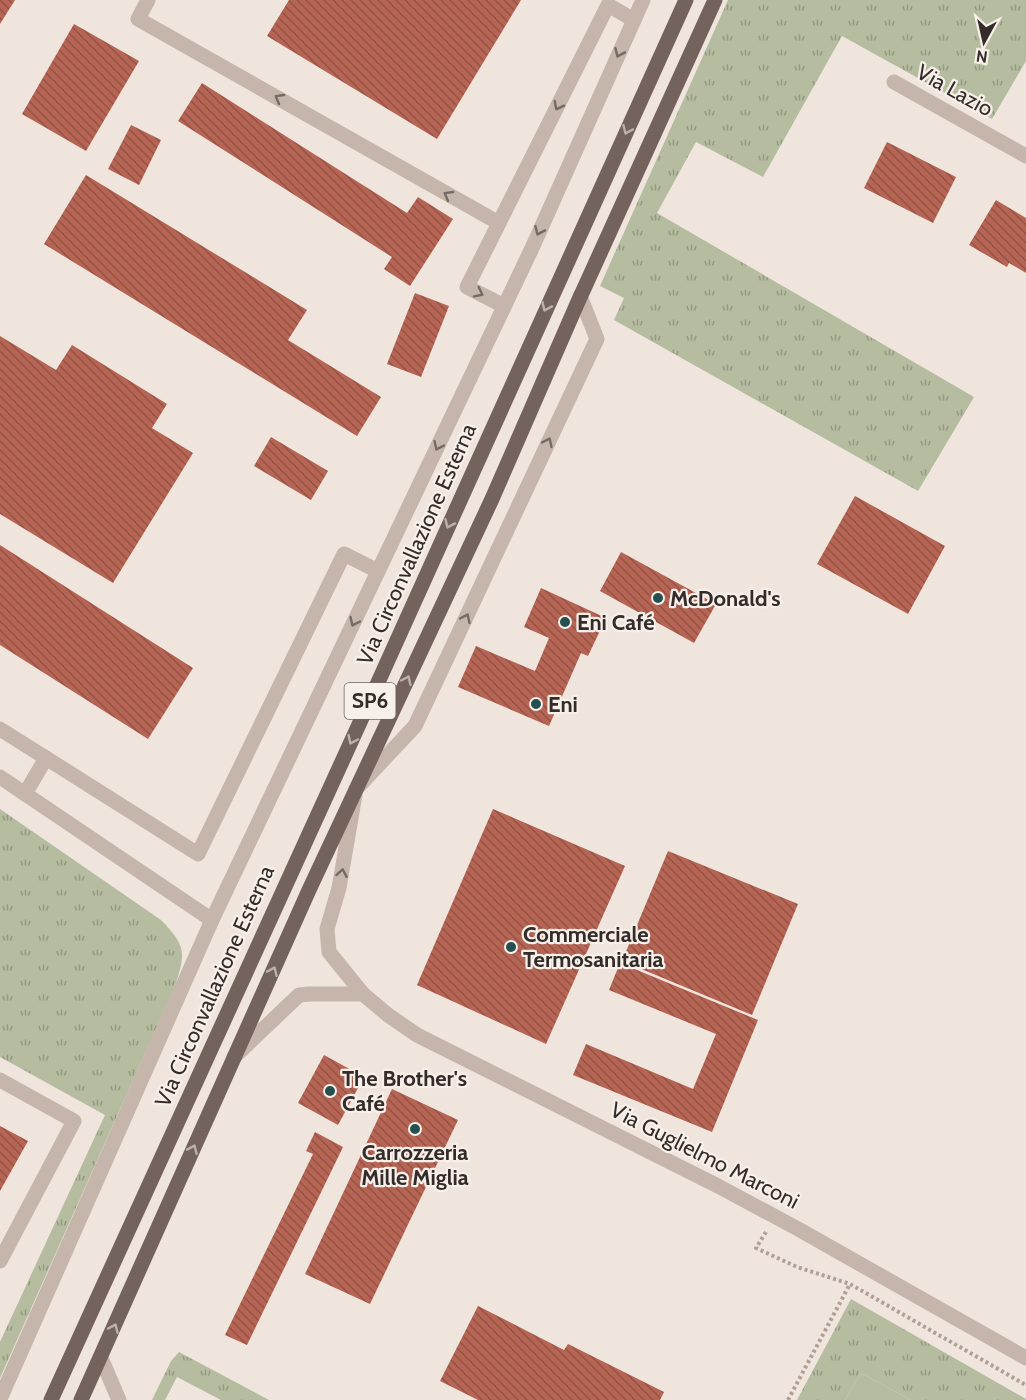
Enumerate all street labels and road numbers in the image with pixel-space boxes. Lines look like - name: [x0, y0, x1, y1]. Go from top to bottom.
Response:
- street label: Via Lazio: [912, 58, 998, 122]
- street label: Via Circonvallazione Esterna: [351, 419, 482, 669]
- road number: SP6: [344, 683, 395, 719]
- street label: Via Circonvallazione Esterna: [149, 861, 280, 1111]
- street label: Via Guglielmo Marconi: [606, 1096, 804, 1215]

